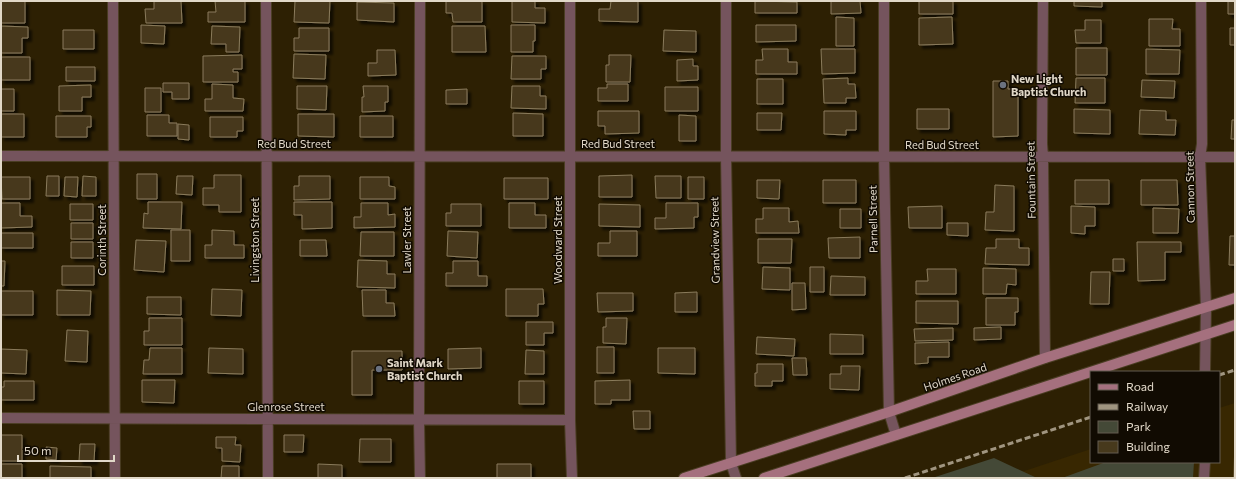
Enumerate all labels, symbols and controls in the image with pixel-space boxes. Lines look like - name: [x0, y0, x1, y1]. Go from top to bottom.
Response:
- place label: New Light Baptist Church: [1011, 72, 1086, 98]
- marker: New Light Baptist Church: [998, 80, 1008, 90]
- street label: Red Bud Street: [257, 137, 332, 150]
- street label: Red Bud Street: [581, 137, 656, 150]
- street label: Red Bud Street: [905, 138, 980, 151]
- street label: Fountain Street: [1023, 141, 1038, 219]
- street label: Cannon Street: [1182, 150, 1197, 223]
- street label: Parnell Street: [865, 184, 880, 253]
- street label: Woodward Street: [551, 195, 564, 284]
- street label: Grandview Street: [707, 196, 722, 284]
- street label: Livingston Street: [248, 197, 261, 283]
- street label: Corinth Street: [95, 204, 108, 276]
- street label: Lawler Street: [400, 206, 413, 273]
- place label: Saint Mark Baptist Church: [387, 356, 462, 382]
- street label: Holmes Road: [922, 360, 988, 393]
- marker: Saint Mark Baptist Church: [374, 364, 384, 374]
- legend: [1090, 371, 1220, 463]
- text: Road: [1126, 379, 1154, 393]
- text: Railway: [1126, 399, 1168, 413]
- street label: Glenrose Street: [247, 400, 325, 413]
- text: Park: [1126, 419, 1152, 433]
- scale bar: [18, 437, 114, 463]
- text: Building: [1126, 439, 1170, 453]
- text: 50 m: [24, 443, 52, 457]

